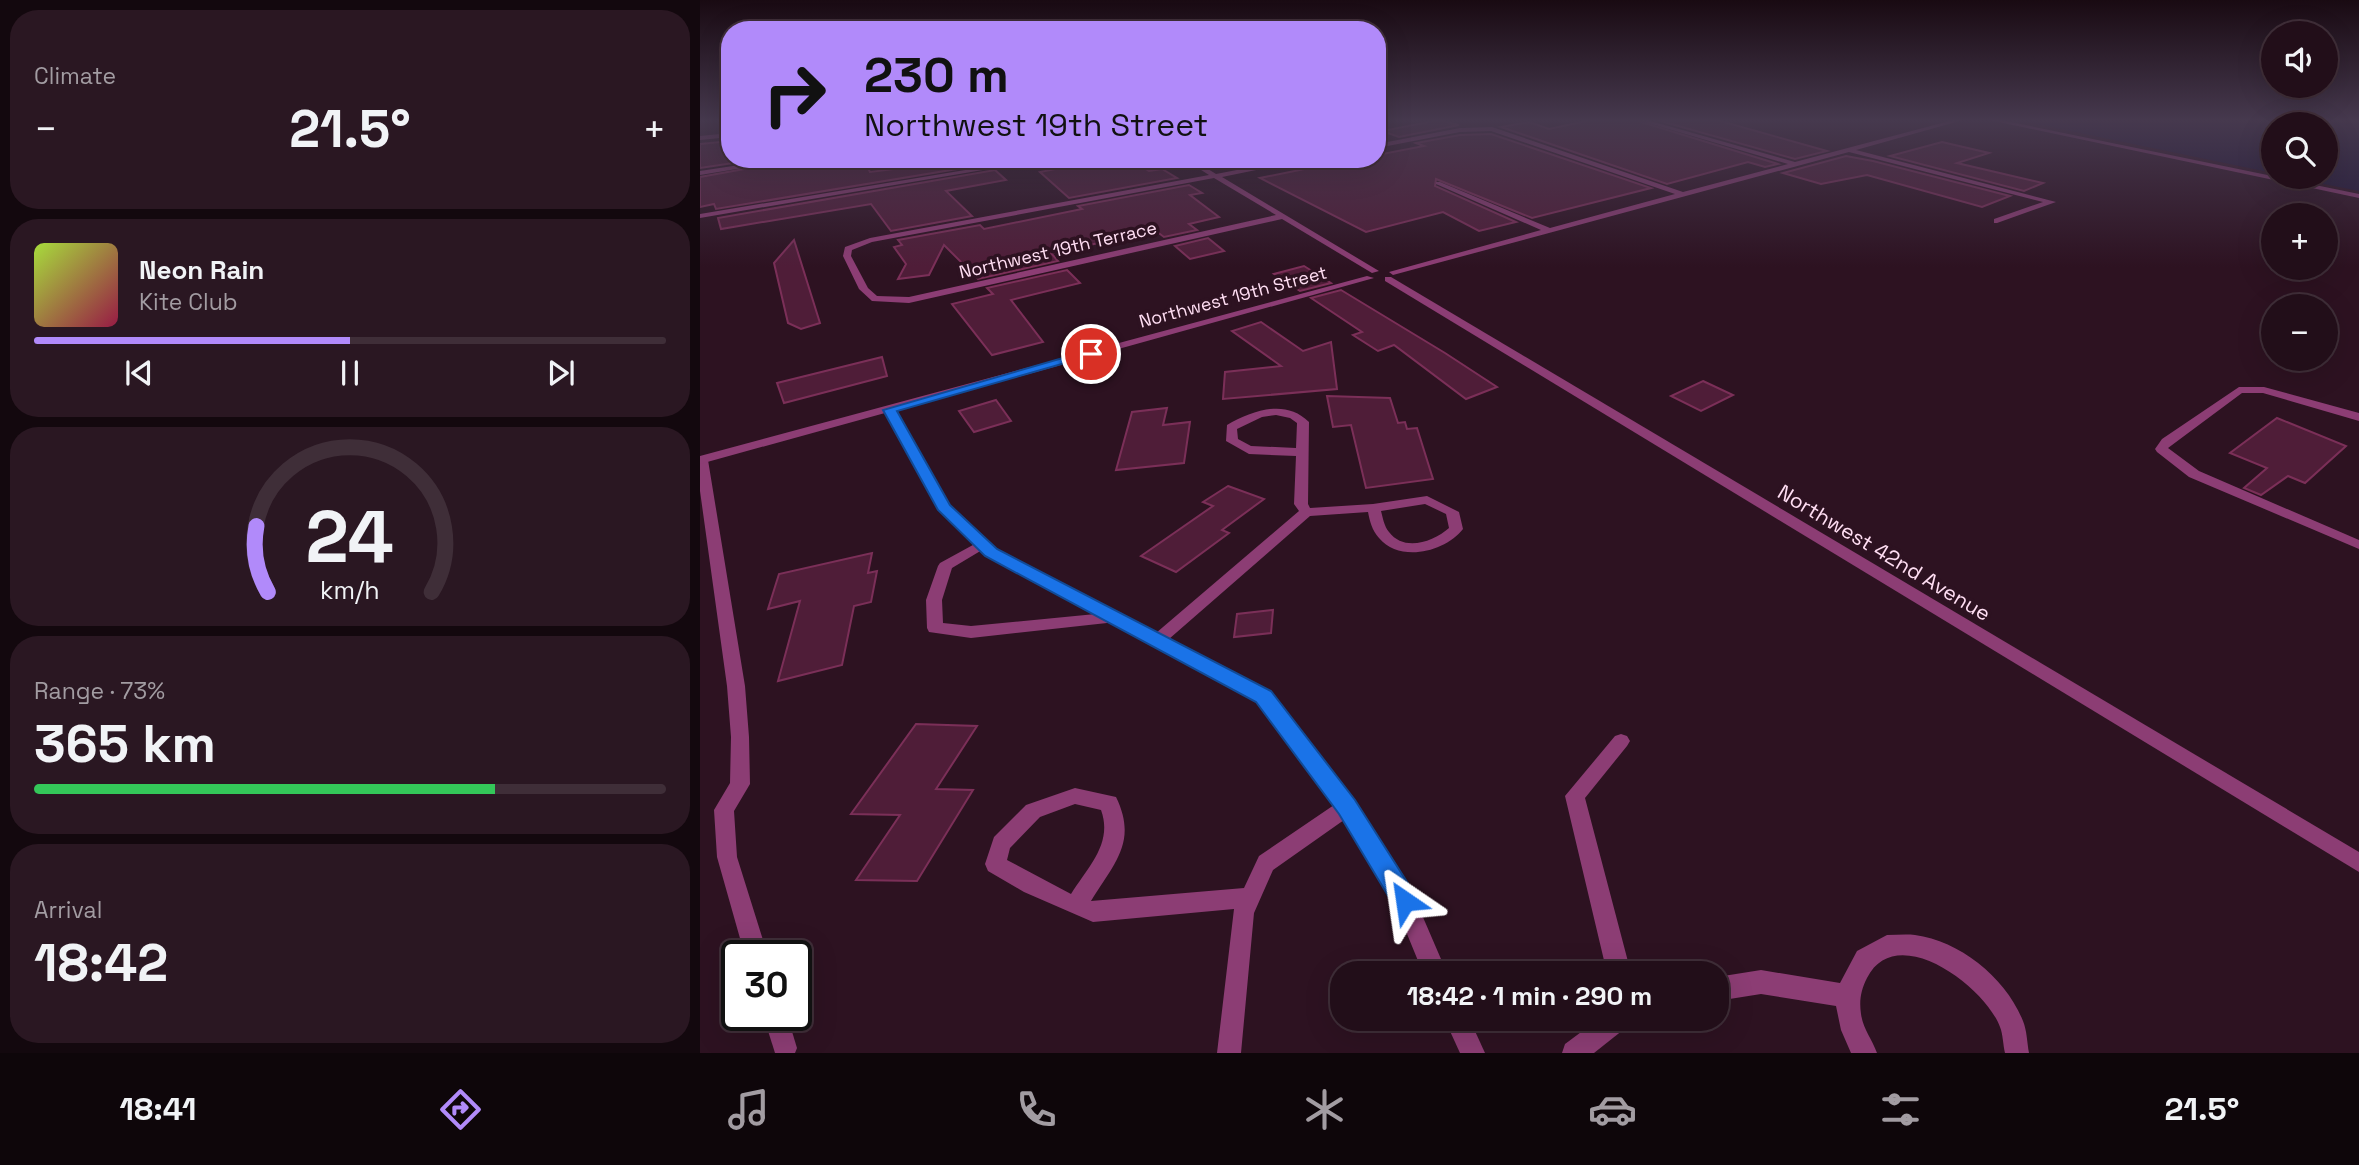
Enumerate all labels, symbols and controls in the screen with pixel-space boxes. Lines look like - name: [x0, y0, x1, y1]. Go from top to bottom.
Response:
- map controls: [2261, 21, 2338, 371]
- button: sound: [2261, 21, 2338, 98]
- text: 230 m: [864, 44, 1009, 106]
- icon: right: [749, 49, 840, 140]
- text: Climate: [34, 61, 116, 91]
- text: 21.5°: [289, 96, 411, 162]
- text: −: [34, 105, 58, 153]
- text: +: [642, 105, 666, 153]
- text: Northwest 19th Street: [864, 105, 1208, 145]
- button: search: [2261, 112, 2338, 189]
- button: +: [2261, 203, 2338, 280]
- street label: Northwest 19th Terrace: [957, 216, 1159, 283]
- text: Neon Rain: [139, 253, 264, 287]
- street label: Northwest 19th Street: [1136, 260, 1329, 333]
- text: Kite Club: [139, 287, 238, 317]
- button: −: [2261, 294, 2338, 371]
- pin: [1061, 324, 1121, 384]
- icon: arrive: [1072, 335, 1110, 373]
- icon: previous: [120, 354, 158, 392]
- icon: pause: [331, 354, 369, 392]
- icon: next: [542, 354, 580, 392]
- street label: Northwest 42nd Avenue: [1773, 478, 1996, 627]
- text: 24: [306, 491, 394, 584]
- text: km/h: [320, 574, 380, 606]
- text: Range · 73%: [34, 676, 165, 706]
- text: 365 km: [34, 711, 216, 777]
- position arrow: [1368, 864, 1442, 938]
- text: Arrival: [34, 895, 102, 925]
- text: 18:42: [34, 930, 168, 996]
- speed limit sign: 30: [721, 940, 812, 1031]
- text: 18:42 · 1 min · 290 m: [1407, 979, 1652, 1013]
- icon: directions: [436, 1085, 485, 1134]
- icon: music: [724, 1085, 773, 1134]
- icon: phone: [1012, 1085, 1061, 1134]
- icon: climate: [1300, 1085, 1349, 1134]
- icon: car: [1588, 1085, 1637, 1134]
- icon: filters: [1876, 1085, 1925, 1134]
- text: 18:41: [120, 1089, 196, 1129]
- text: 21.5°: [2164, 1089, 2239, 1129]

